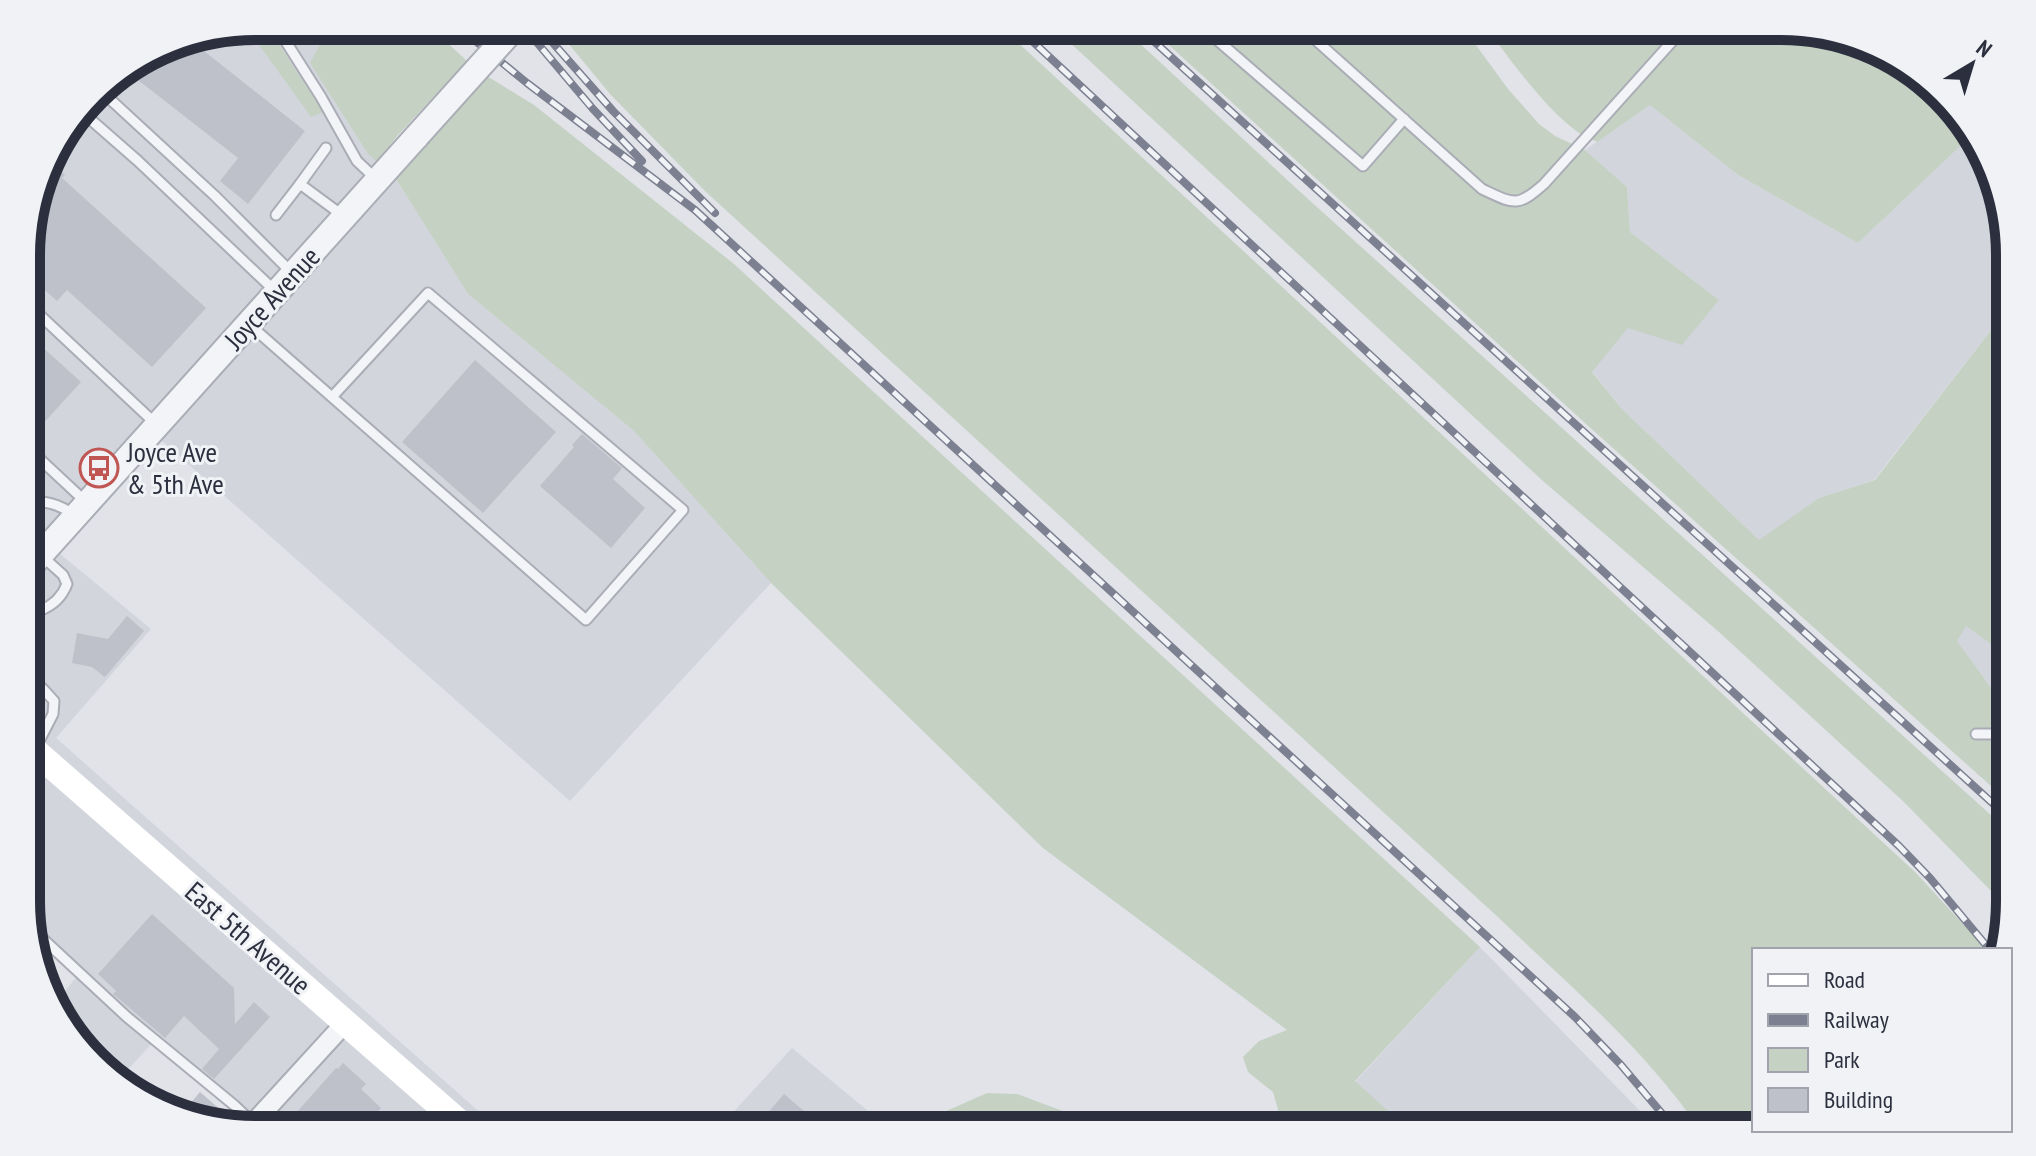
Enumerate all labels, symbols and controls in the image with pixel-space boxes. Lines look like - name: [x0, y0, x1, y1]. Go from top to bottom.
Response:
- north arrow: [1932, 24, 2012, 104]
- text: N: [1971, 34, 1998, 63]
- street label: Joyce Avenue: [215, 238, 328, 358]
- place label: Joyce Ave & 5th Ave: [126, 433, 224, 502]
- bus stop icon: Joyce Ave & 5th Ave: [78, 447, 120, 489]
- street label: East 5th Avenue: [178, 873, 319, 1002]
- legend: [1752, 948, 2012, 1132]
- text: Road: [1824, 964, 1865, 995]
- text: Railway: [1824, 1004, 1889, 1035]
- text: Park: [1824, 1044, 1860, 1075]
- text: Building: [1824, 1084, 1893, 1115]

